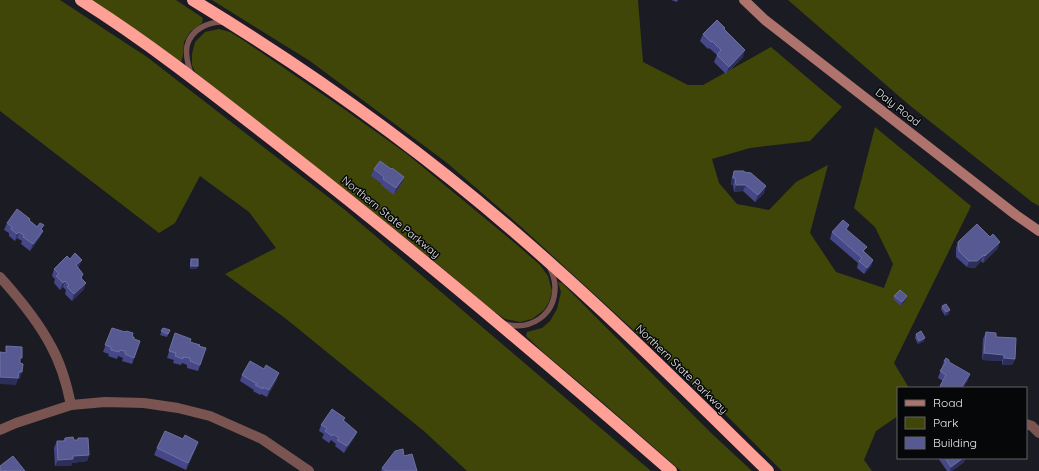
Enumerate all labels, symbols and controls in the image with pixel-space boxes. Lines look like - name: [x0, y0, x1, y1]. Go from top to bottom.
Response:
- street label: Daly Road: [873, 85, 923, 129]
- street label: Northern State Parkway: [339, 173, 443, 261]
- street label: Northern State Parkway: [633, 321, 731, 417]
- legend: [897, 387, 1027, 459]
- text: Road: [933, 395, 963, 410]
- text: Park: [933, 415, 958, 430]
- text: Building: [933, 435, 977, 450]

